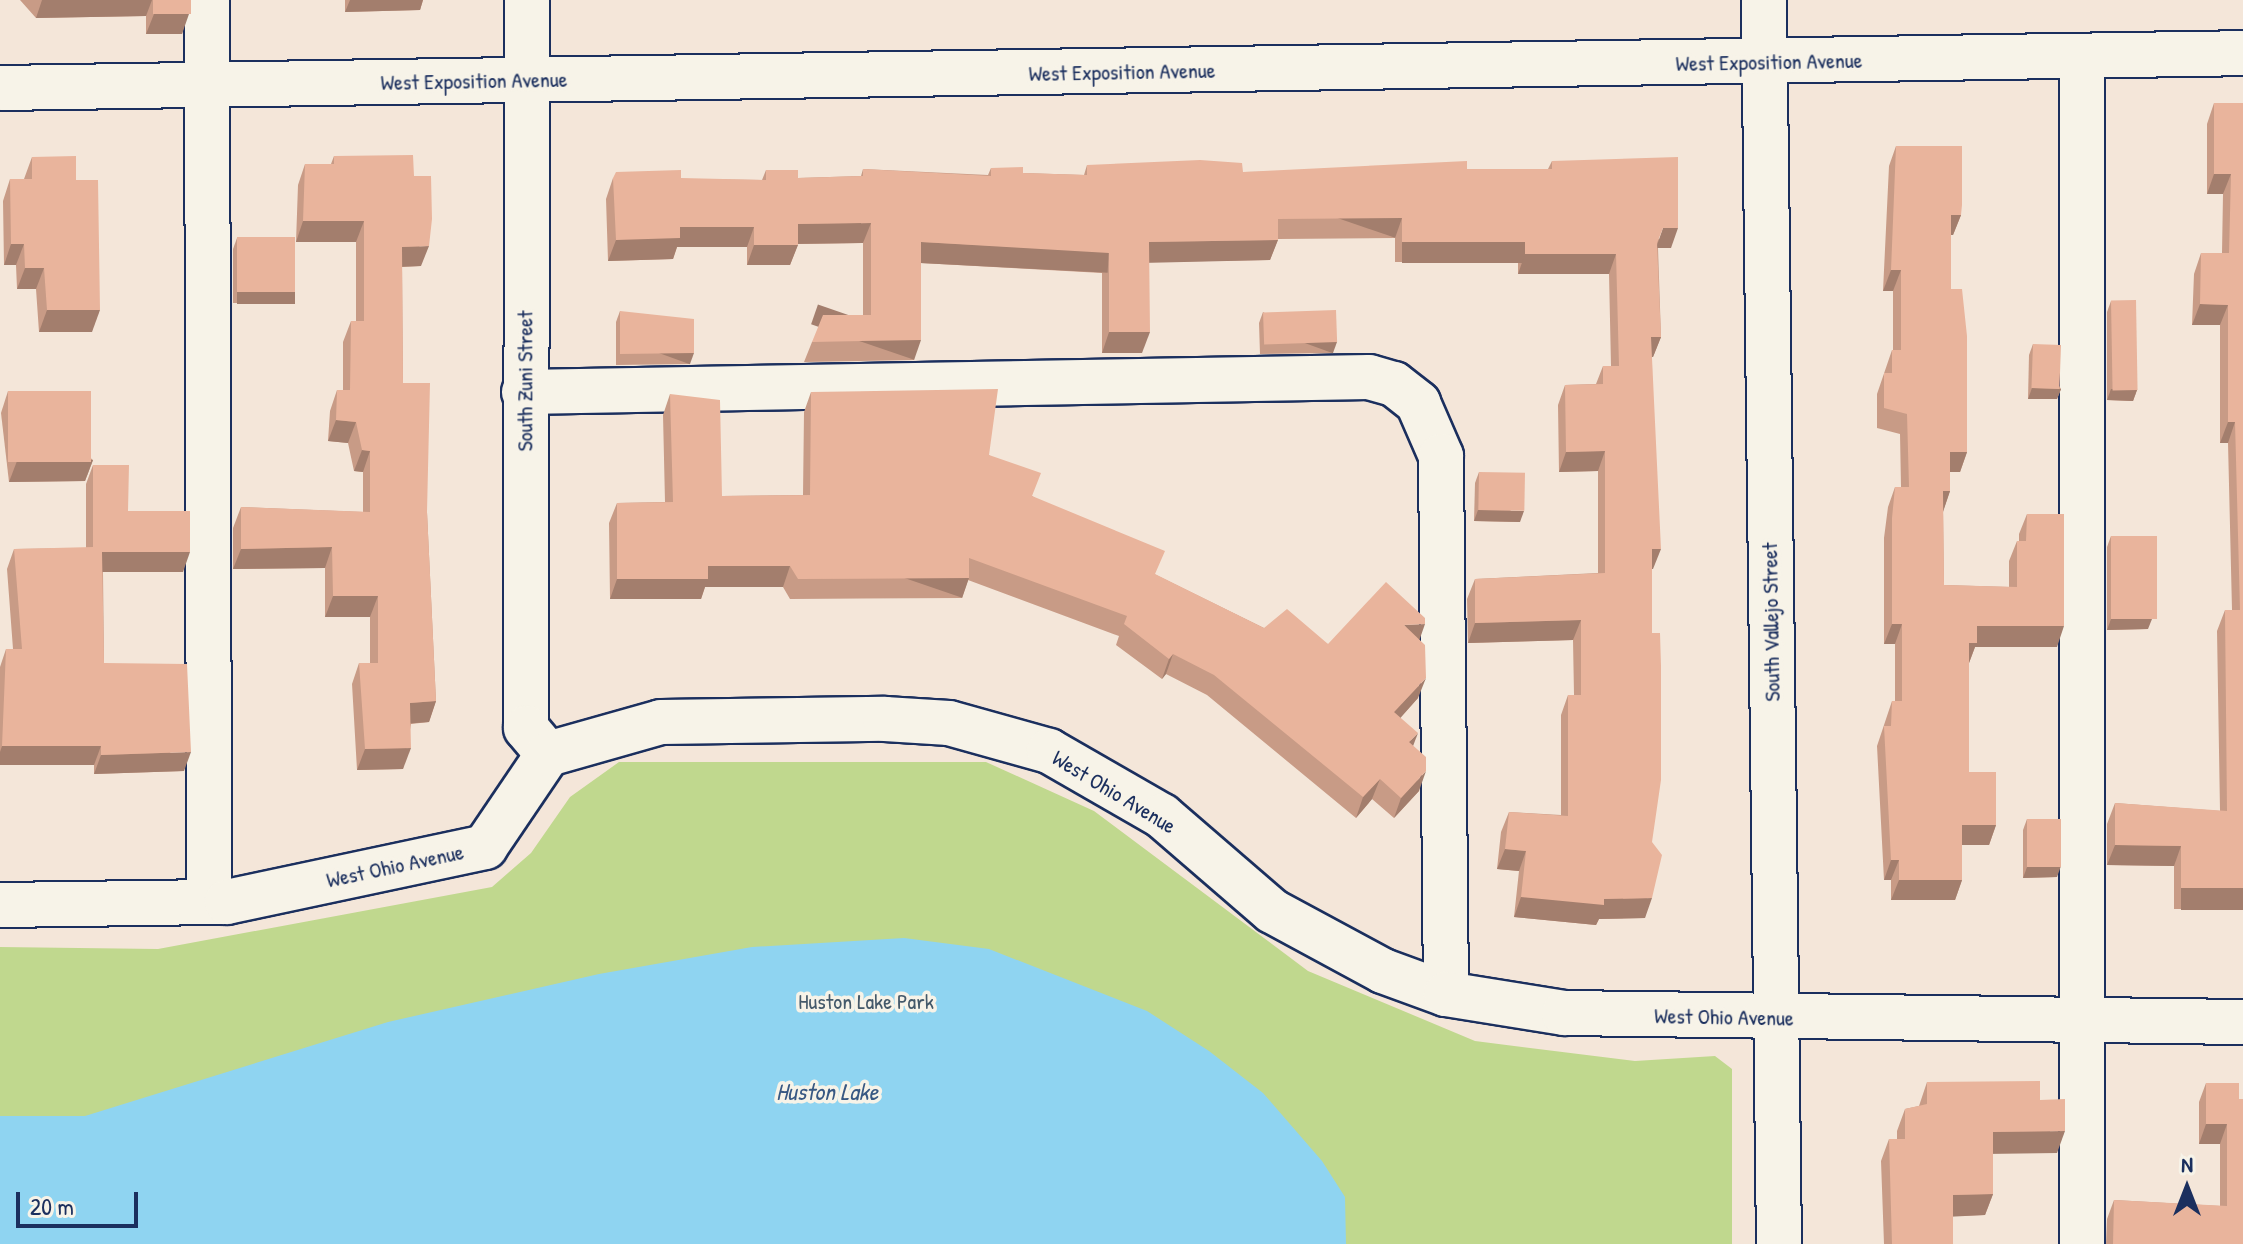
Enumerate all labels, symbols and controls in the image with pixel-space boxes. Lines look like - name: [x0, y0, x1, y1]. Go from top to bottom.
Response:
- street label: West Exposition Avenue: [1675, 47, 1863, 77]
- street label: West Exposition Avenue: [1028, 57, 1216, 87]
- street label: West Exposition Avenue: [380, 66, 568, 96]
- street label: South Zuni Street: [512, 311, 538, 451]
- street label: South Vallejo Street: [1756, 542, 1786, 702]
- street label: West Ohio Avenue: [1047, 745, 1181, 839]
- street label: West Ohio Avenue: [324, 839, 466, 893]
- park label: Huston Lake Park: [798, 989, 934, 1015]
- street label: West Ohio Avenue: [1654, 1003, 1794, 1031]
- water label: Huston Lake: [776, 1078, 878, 1106]
- north arrow: [2147, 1148, 2227, 1228]
- text: N: [2181, 1149, 2193, 1179]
- scale bar: [20, 1176, 142, 1226]
- text: 20 m: [30, 1190, 74, 1222]

